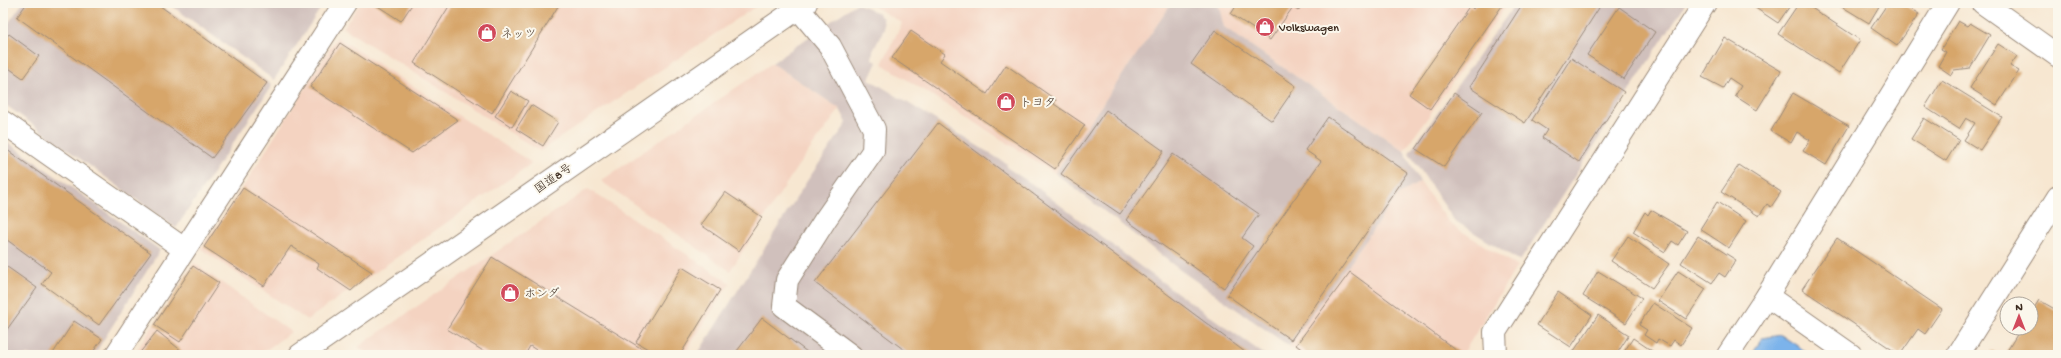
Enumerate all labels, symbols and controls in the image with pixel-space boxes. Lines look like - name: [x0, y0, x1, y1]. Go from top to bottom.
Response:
- shop icon: Volkswagen: [1254, 16, 1276, 38]
- shop icon: ネッツ: [476, 22, 498, 44]
- place label: Volkswagen: [1278, 22, 1339, 36]
- place label: ネッツ: [501, 28, 537, 42]
- shop icon: トヨタ: [995, 91, 1017, 113]
- place label: トヨタ: [1020, 97, 1056, 111]
- street label: 国道8号: [532, 161, 576, 198]
- shop icon: ホンダ: [499, 282, 521, 304]
- place label: ホンダ: [524, 287, 560, 302]
- north arrow: [1999, 296, 2039, 336]
- text: N: [2015, 302, 2023, 314]

